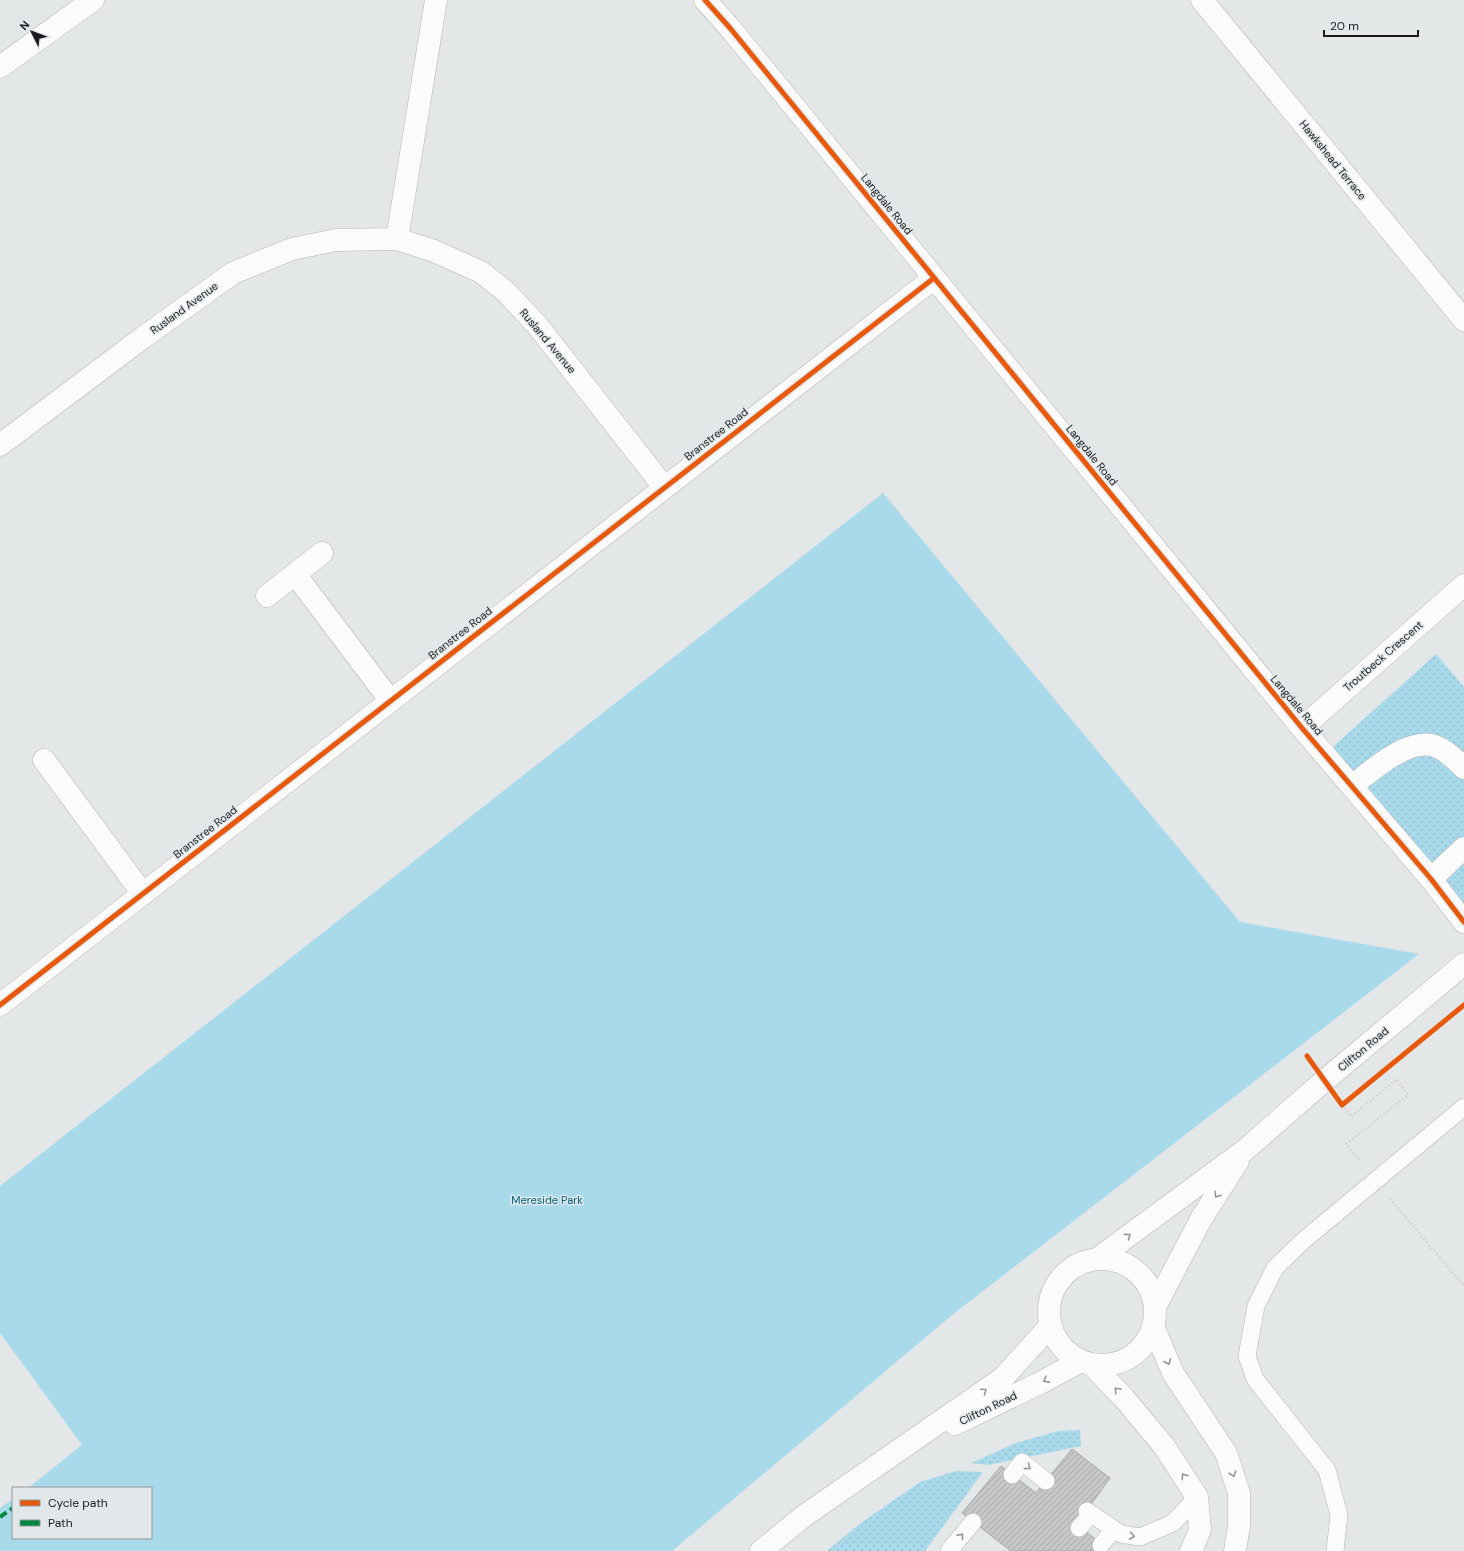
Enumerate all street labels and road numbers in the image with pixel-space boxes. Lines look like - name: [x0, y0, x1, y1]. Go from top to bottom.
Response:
- street label: Hawkshead Terrace: [1296, 117, 1370, 203]
- street label: Langdale Road: [858, 171, 916, 237]
- street label: Rusland Avenue: [147, 279, 221, 337]
- street label: Rusland Avenue: [517, 306, 579, 376]
- street label: Branstree Road: [681, 405, 751, 463]
- street label: Langdale Road: [1063, 422, 1121, 488]
- street label: Branstree Road: [425, 604, 495, 662]
- street label: Troutbeck Crescent: [1340, 618, 1426, 694]
- street label: Langdale Road: [1268, 672, 1326, 738]
- street label: Branstree Road: [170, 803, 240, 861]
- street label: Clifton Road: [1335, 1024, 1391, 1074]
- street label: Clifton Road: [957, 1388, 1019, 1428]

